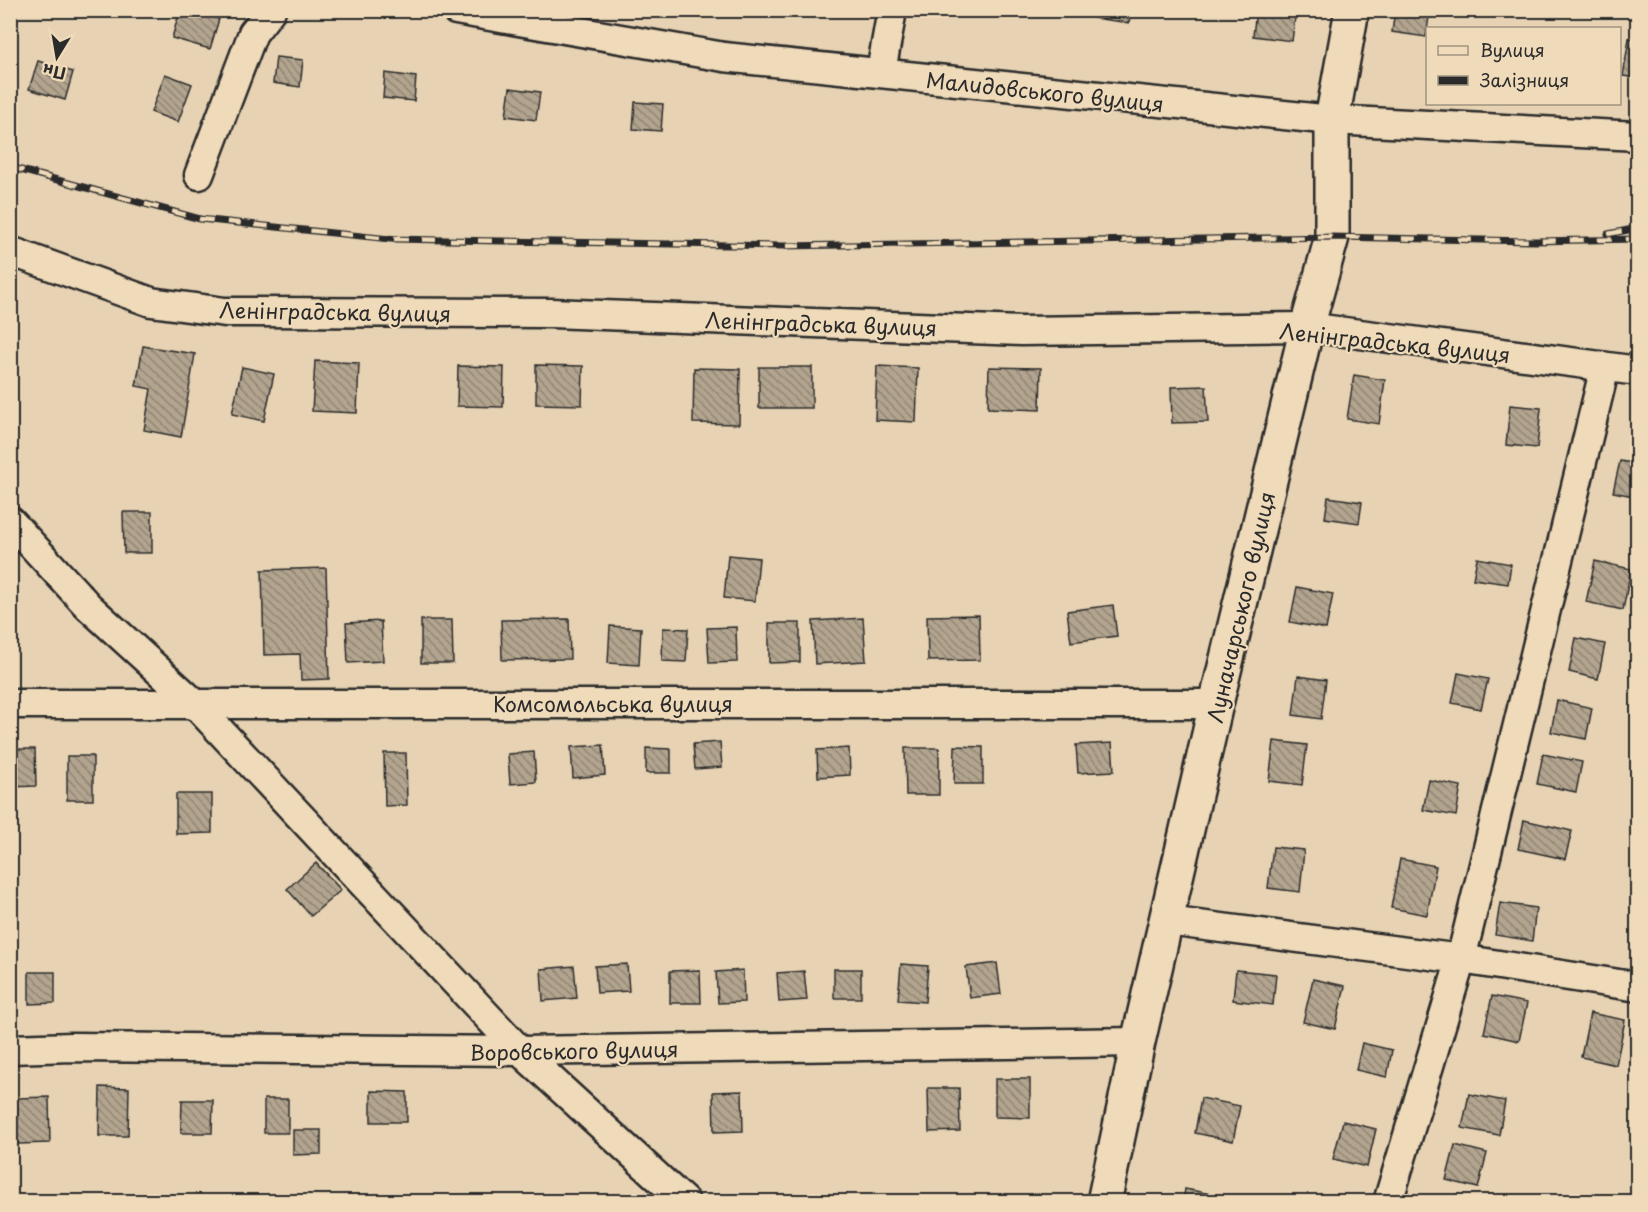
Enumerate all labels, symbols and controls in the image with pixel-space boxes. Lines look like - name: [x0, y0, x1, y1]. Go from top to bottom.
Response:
- north arrow: [27, 27, 87, 87]
- legend: [1426, 27, 1621, 105]
- text: Вулиця: [1480, 36, 1545, 63]
- text: Пн: [40, 59, 68, 87]
- street label: Малидовського вулиця: [925, 63, 1165, 119]
- text: Залізниця: [1479, 66, 1569, 93]
- street label: Ленінградська вулиця: [219, 293, 451, 329]
- street label: Ленінградська вулиця: [705, 303, 937, 343]
- street label: Ленінградська вулиця: [1278, 314, 1512, 370]
- street label: Луначарського вулиця: [1198, 488, 1282, 726]
- street label: Комсомольська вулиця: [493, 687, 733, 719]
- street label: Воровського вулиця: [469, 1032, 679, 1068]

